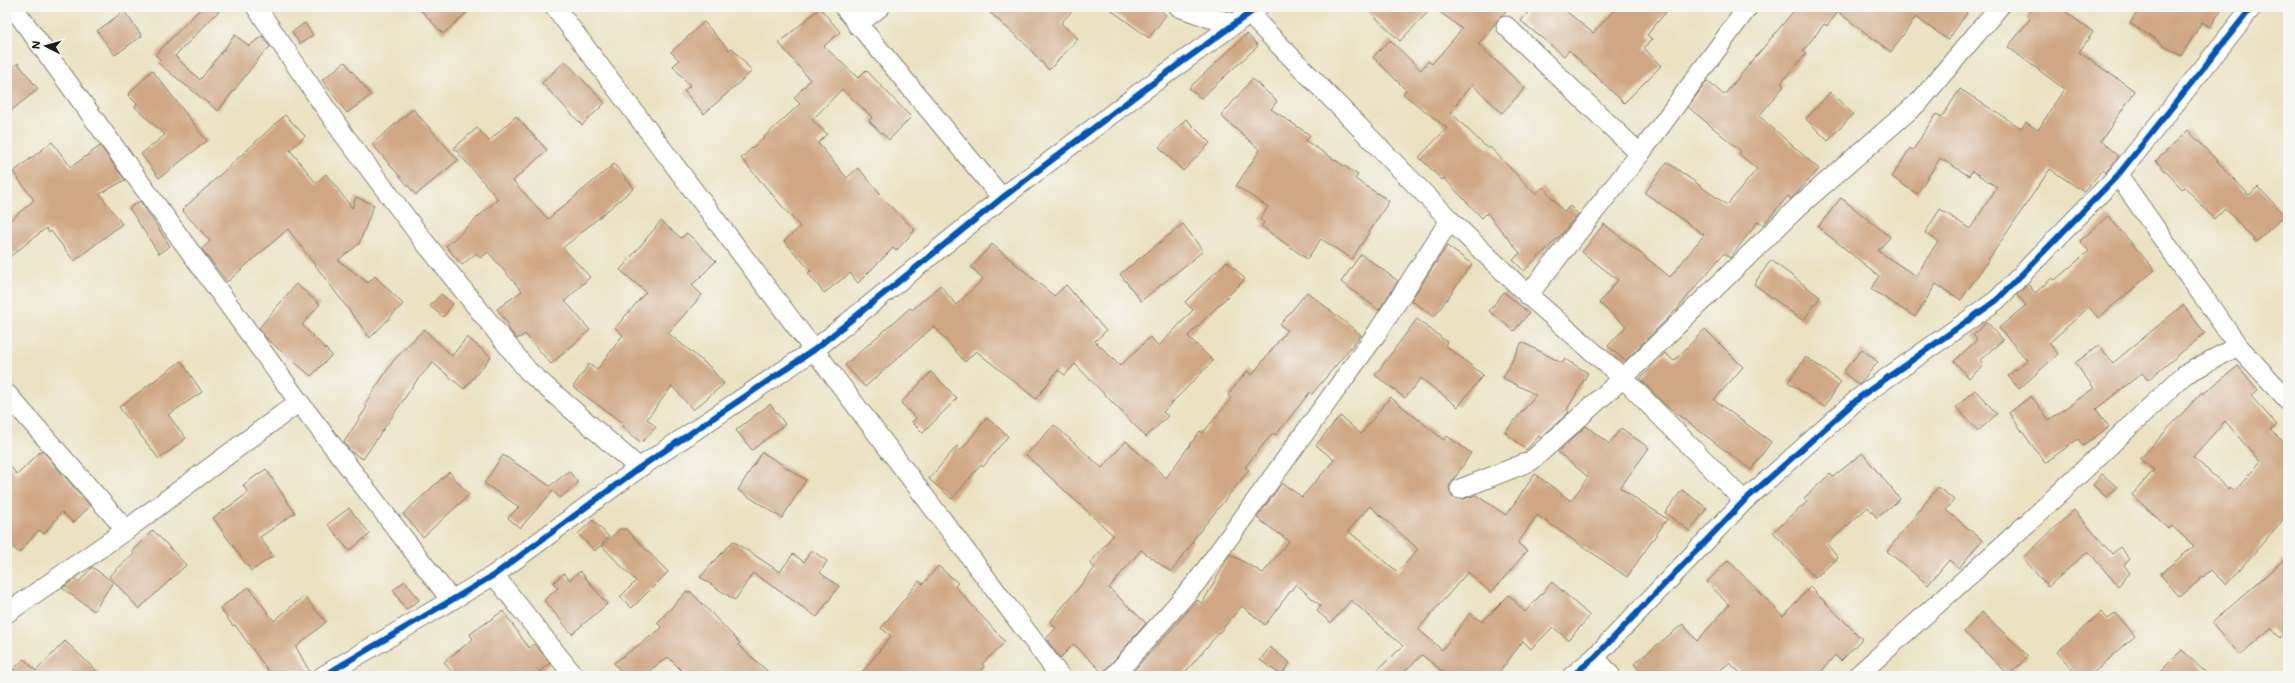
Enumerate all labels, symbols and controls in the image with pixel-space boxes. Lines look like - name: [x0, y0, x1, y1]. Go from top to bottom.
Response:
- north arrow: [26, 26, 66, 66]
- text: N: [28, 40, 43, 50]

